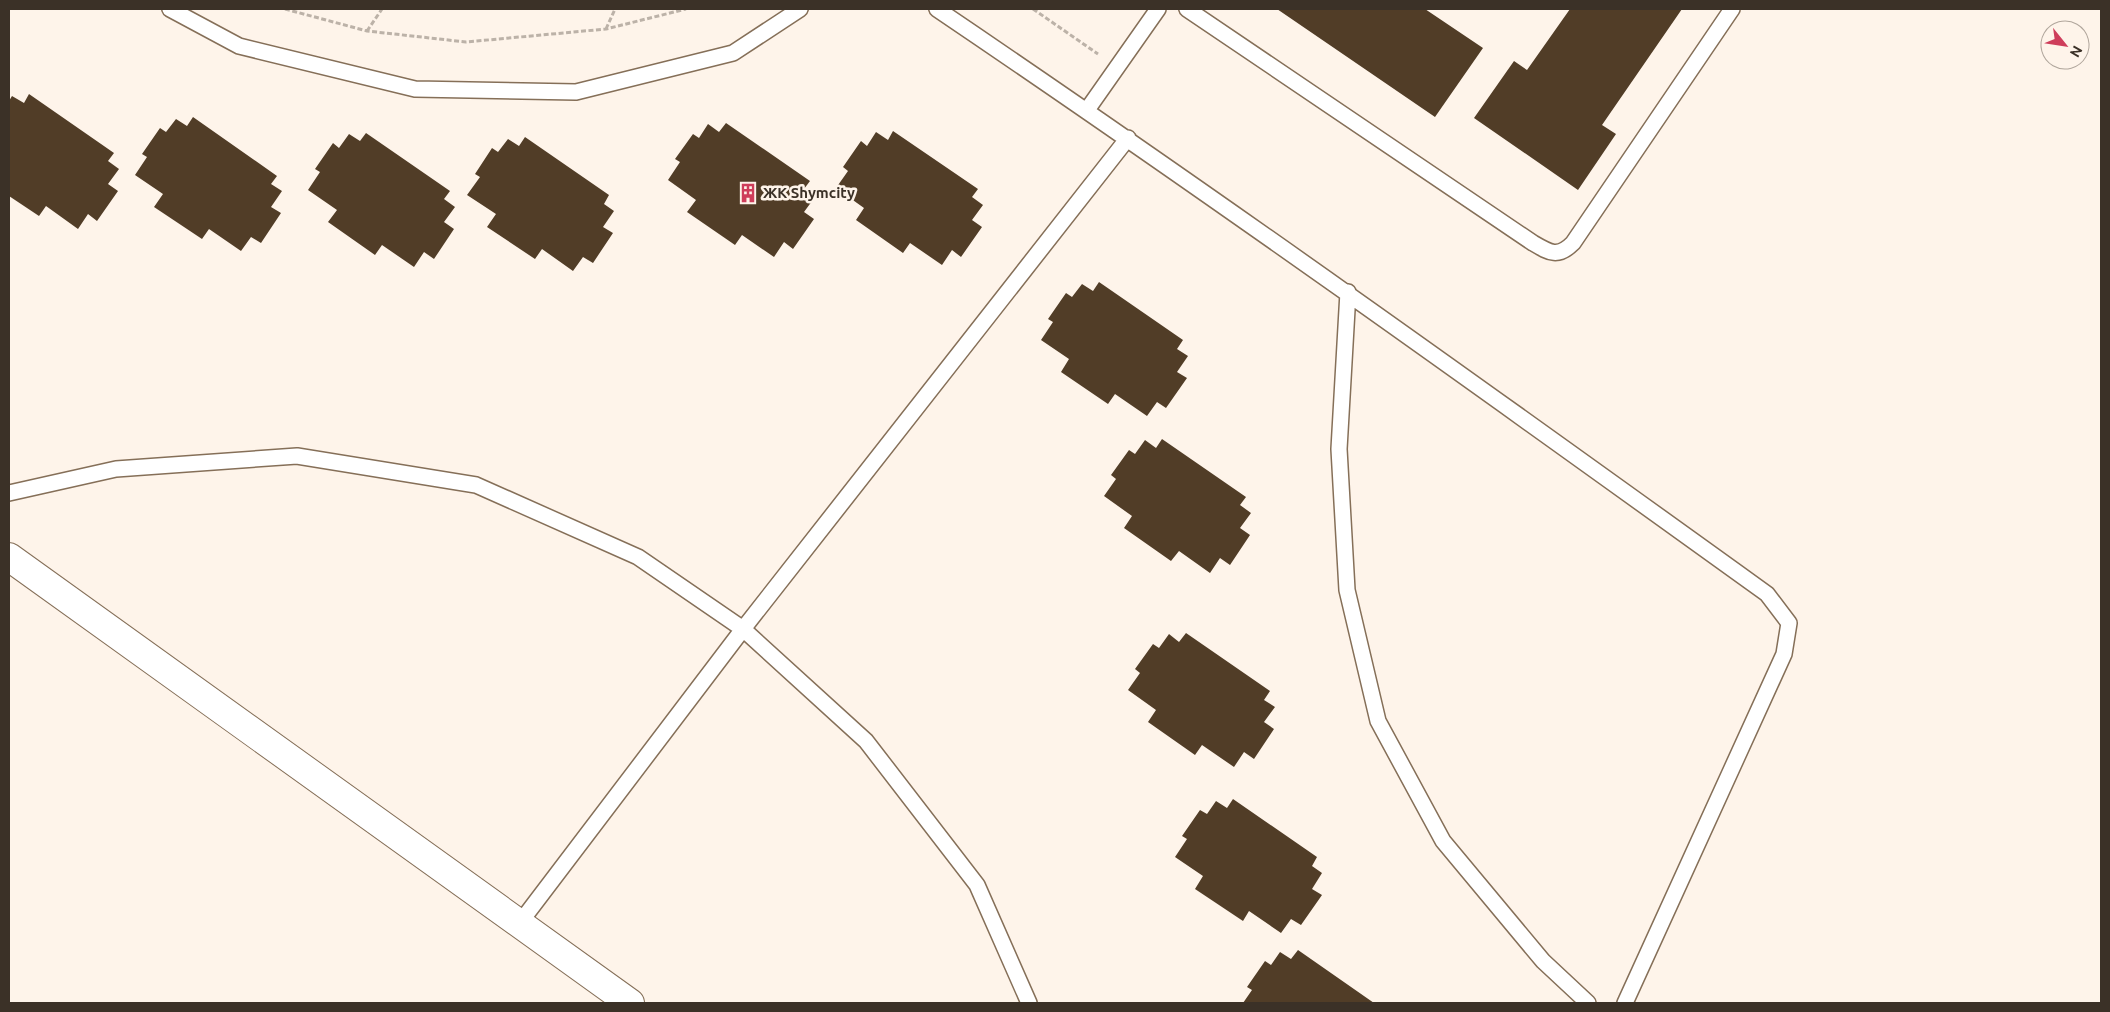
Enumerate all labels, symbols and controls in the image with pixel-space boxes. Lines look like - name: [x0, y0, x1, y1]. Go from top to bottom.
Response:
- north arrow: [2040, 20, 2090, 70]
- text: N: [2067, 43, 2086, 60]
- building icon: ЖК Shymcity: [737, 182, 759, 204]
- place label: ЖК Shymcity: [763, 184, 855, 201]

